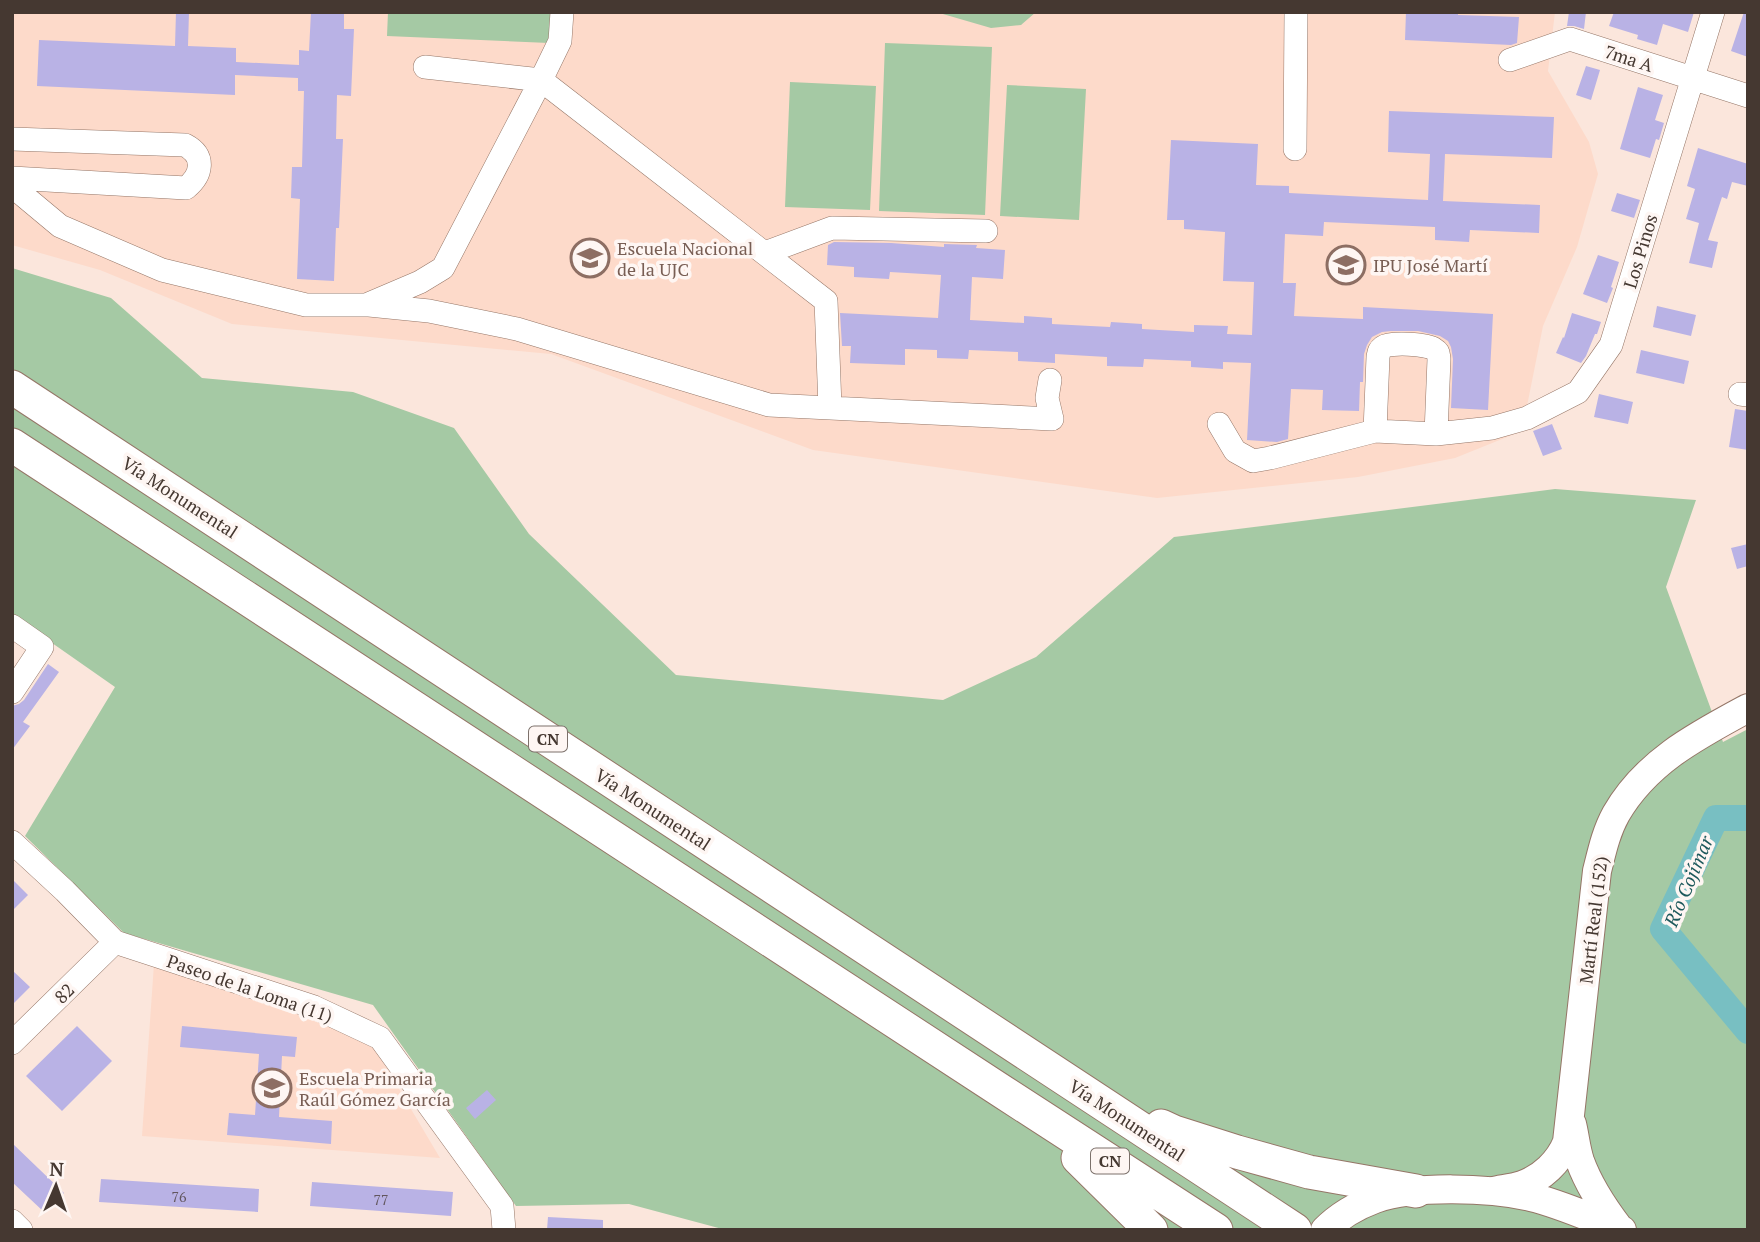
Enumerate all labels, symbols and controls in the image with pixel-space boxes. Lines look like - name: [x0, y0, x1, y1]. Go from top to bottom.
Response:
- street label: 7ma A: [1602, 39, 1657, 77]
- street label: Los Pinos: [1617, 211, 1663, 291]
- place label: Escuela Nacional de la UJC: [617, 236, 753, 281]
- school or university icon: Escuela Nacional de la UJC: [569, 237, 611, 279]
- school or university icon: IPU José Martí: [1325, 244, 1367, 286]
- place label: IPU José Martí: [1373, 253, 1488, 277]
- street label: Vía Monumental: [117, 451, 243, 543]
- road number: CN: [529, 726, 567, 752]
- street label: Vía Monumental: [590, 763, 716, 855]
- water label: Río Cojímar: [1657, 831, 1719, 931]
- street label: Martí Real (152): [1573, 855, 1613, 985]
- street label: Paseo de la Loma (11): [164, 948, 336, 1028]
- street label: 82: [49, 978, 79, 1008]
- place label: Escuela Primaria Raúl Gómez García: [299, 1066, 451, 1111]
- school or university icon: Escuela Primaria Raúl Gómez García: [251, 1067, 293, 1109]
- street label: Vía Monumental: [1064, 1074, 1190, 1166]
- road number: CN: [1091, 1148, 1129, 1174]
- north arrow: [21, 1151, 91, 1221]
- text: N: [49, 1156, 65, 1181]
- house number: 76: [172, 1187, 187, 1206]
- house number: 77: [374, 1190, 388, 1209]

